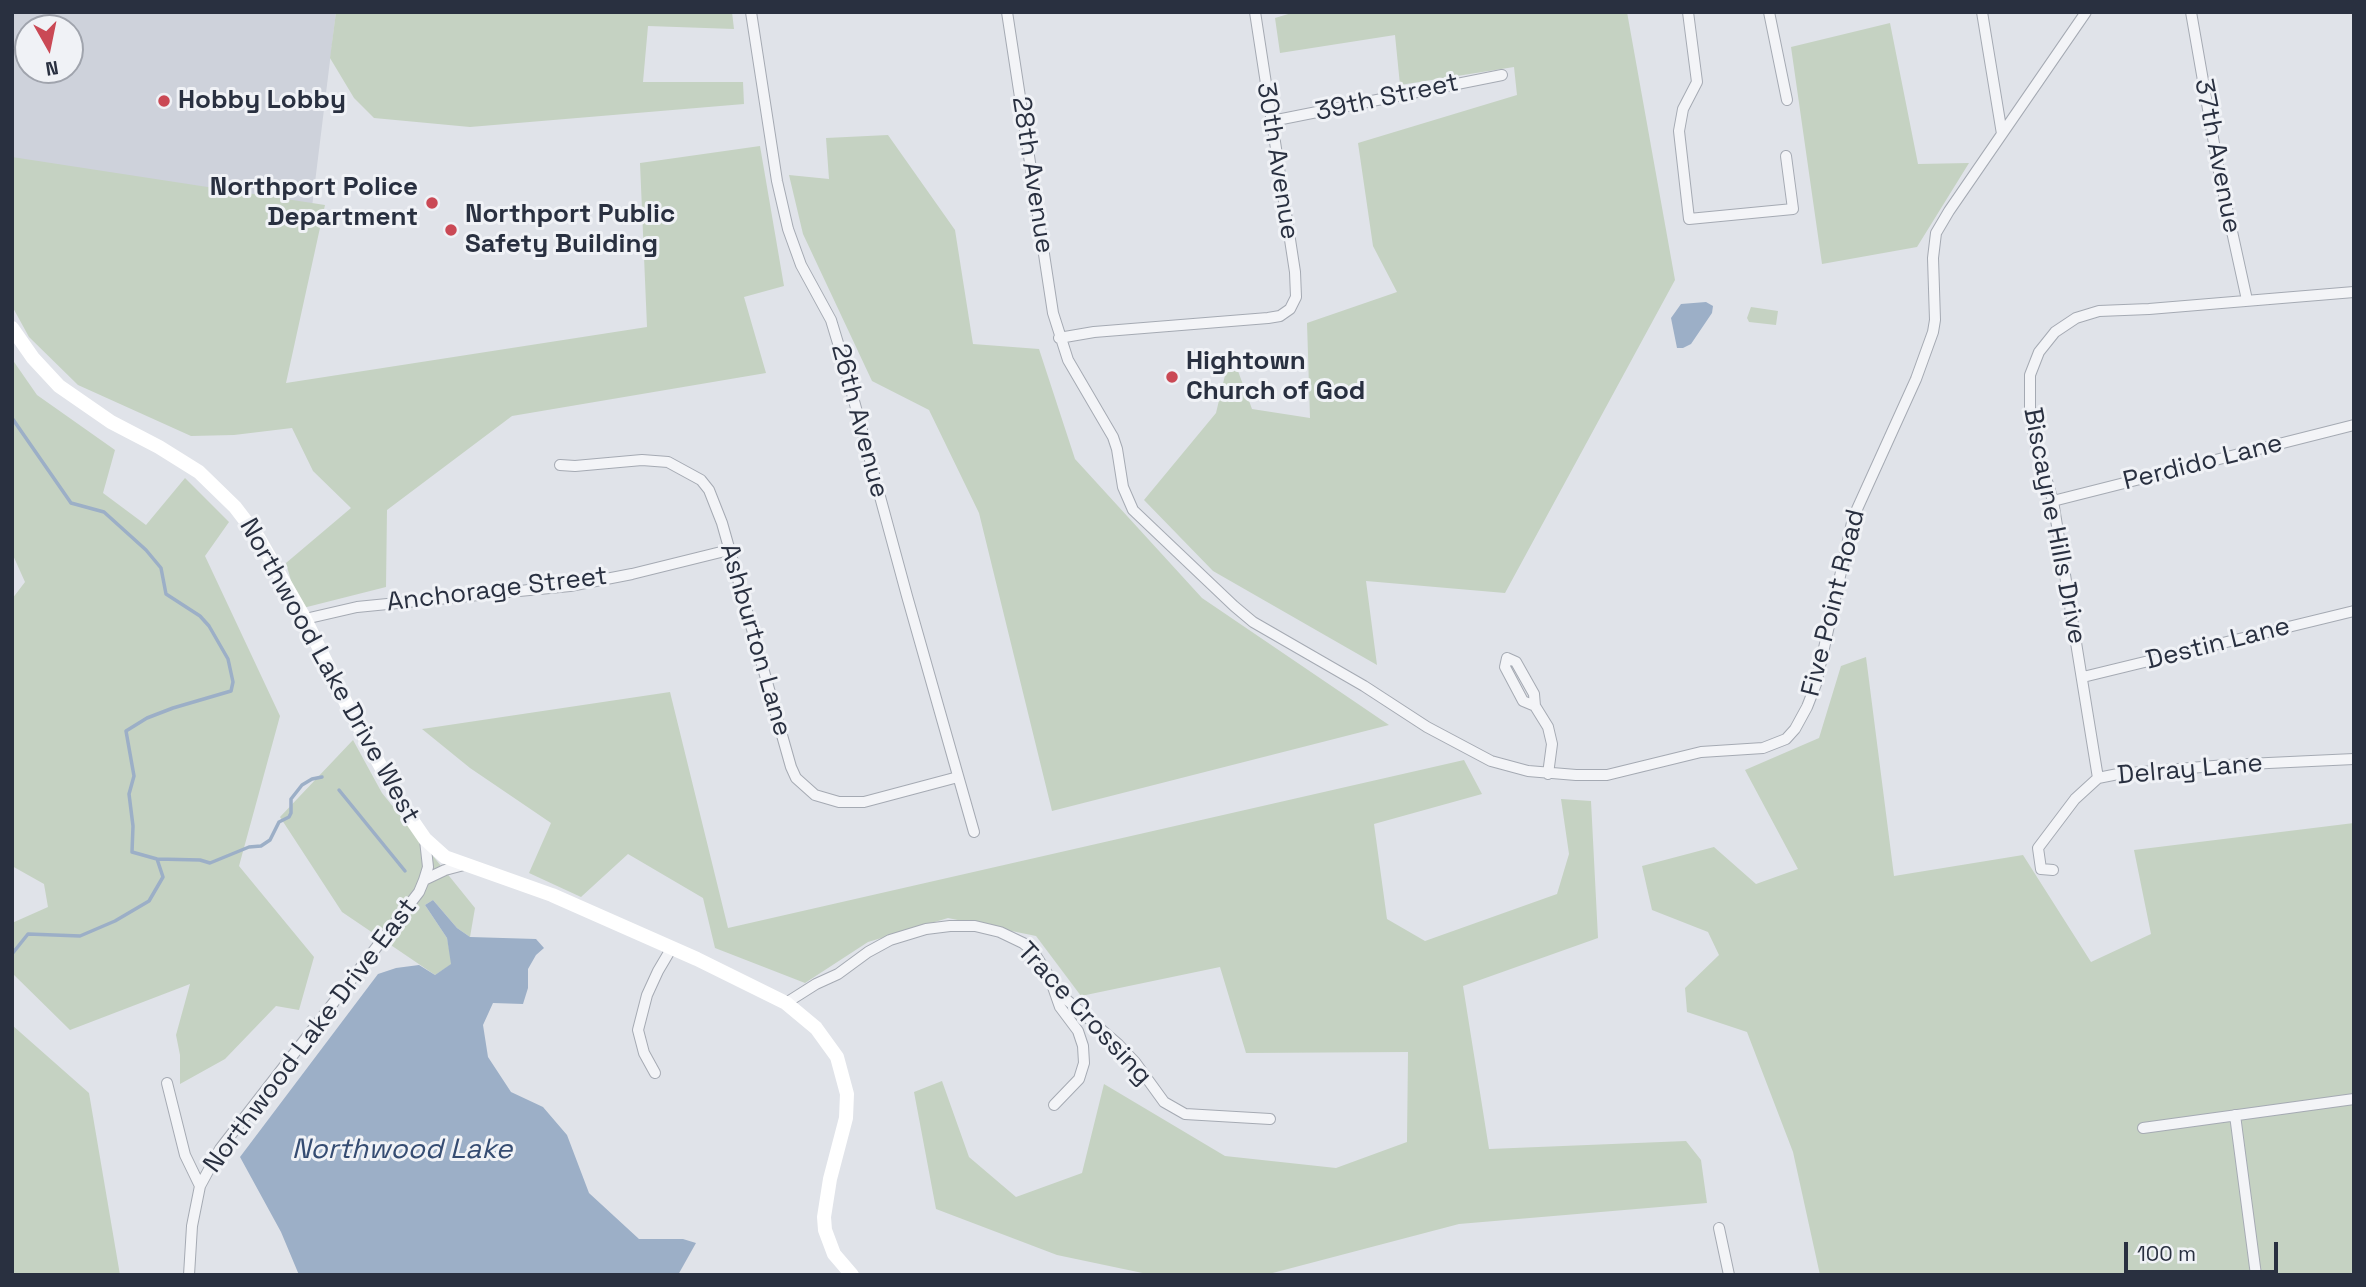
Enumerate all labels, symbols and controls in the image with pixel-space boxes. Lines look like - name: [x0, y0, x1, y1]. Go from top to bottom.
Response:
- north arrow: [14, 14, 84, 84]
- text: N: [44, 55, 60, 82]
- street label: 39th Street: [1313, 68, 1461, 128]
- street label: 37th Avenue: [2187, 76, 2247, 236]
- street label: 30th Avenue: [1249, 80, 1305, 242]
- place label: Hobby Lobby: [178, 85, 346, 117]
- marker: Hobby Lobby: [156, 93, 172, 109]
- street label: 28th Avenue: [1004, 94, 1060, 256]
- place label: Northport Police Department: [210, 172, 418, 234]
- marker: Northport Police Department: [424, 195, 440, 211]
- place label: Northport Public Safety Building: [465, 199, 675, 260]
- marker: Northport Public Safety Building: [443, 222, 459, 238]
- street label: 26th Avenue: [823, 341, 895, 501]
- place label: Hightown Church of God: [1186, 346, 1365, 408]
- marker: Hightown Church of God: [1164, 369, 1180, 385]
- street label: Biscayne Hills Drive: [2016, 405, 2092, 647]
- street label: Perdido Lane: [2120, 428, 2286, 498]
- street label: Five Point Road: [1796, 506, 1872, 700]
- street label: Northwood Lake Drive West: [232, 513, 426, 829]
- street label: Ashburton Lane: [713, 540, 797, 740]
- street label: Anchorage Street: [385, 561, 609, 619]
- street label: Destin Lane: [2143, 611, 2293, 677]
- street label: Delray Lane: [2116, 748, 2264, 792]
- street label: Northwood Lake Drive East: [198, 893, 424, 1179]
- street label: Trace Crossing: [1010, 936, 1158, 1092]
- water label: Northwood Lake: [292, 1133, 512, 1167]
- scale bar: [2128, 1228, 2282, 1272]
- text: 100 m: [2137, 1240, 2196, 1267]

